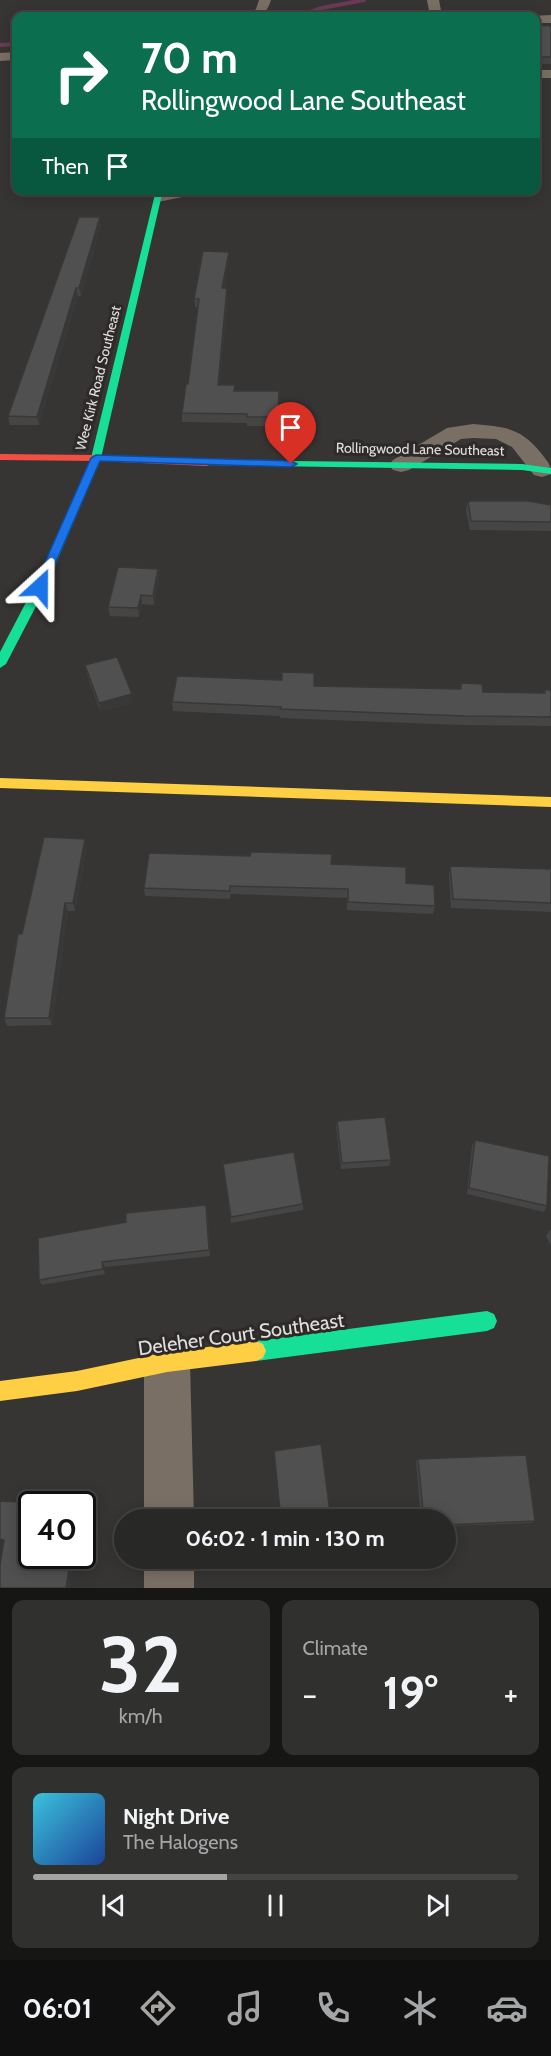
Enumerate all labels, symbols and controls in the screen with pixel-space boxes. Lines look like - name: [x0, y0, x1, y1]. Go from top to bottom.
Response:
- text: 70 m: [141, 32, 238, 84]
- icon: right: [42, 36, 120, 114]
- text: Rollingwood Lane Southeast: [141, 84, 466, 117]
- icon: arrive: [101, 150, 134, 183]
- text: Then: [42, 153, 89, 180]
- street label: Wee Kirk Road Southeast: [71, 303, 125, 452]
- pin: [265, 402, 316, 464]
- icon: arrive: [274, 411, 307, 444]
- street label: Rollingwood Lane Southeast: [336, 439, 505, 459]
- position arrow: [8, 555, 72, 619]
- street label: Deleher Court Southeast: [136, 1308, 346, 1360]
- speed limit sign: 40: [18, 1491, 96, 1569]
- text: 06:02 · 1 min · 130 m: [185, 1525, 385, 1552]
- text: 32: [99, 1617, 182, 1712]
- text: Climate: [303, 1636, 368, 1660]
- text: 19°: [383, 1666, 438, 1720]
- text: −: [303, 1674, 317, 1714]
- text: +: [503, 1674, 518, 1714]
- text: km/h: [119, 1704, 163, 1728]
- text: Night Drive: [123, 1803, 229, 1830]
- text: The Halogens: [123, 1830, 238, 1854]
- icon: previous: [97, 1889, 130, 1922]
- icon: pause: [259, 1889, 292, 1922]
- icon: next: [421, 1889, 454, 1922]
- icon: directions: [137, 1987, 179, 2029]
- icon: music: [224, 1987, 266, 2029]
- icon: phone: [312, 1987, 354, 2029]
- icon: climate: [399, 1987, 441, 2029]
- icon: car: [486, 1987, 528, 2029]
- text: 06:01: [23, 1992, 92, 2025]

